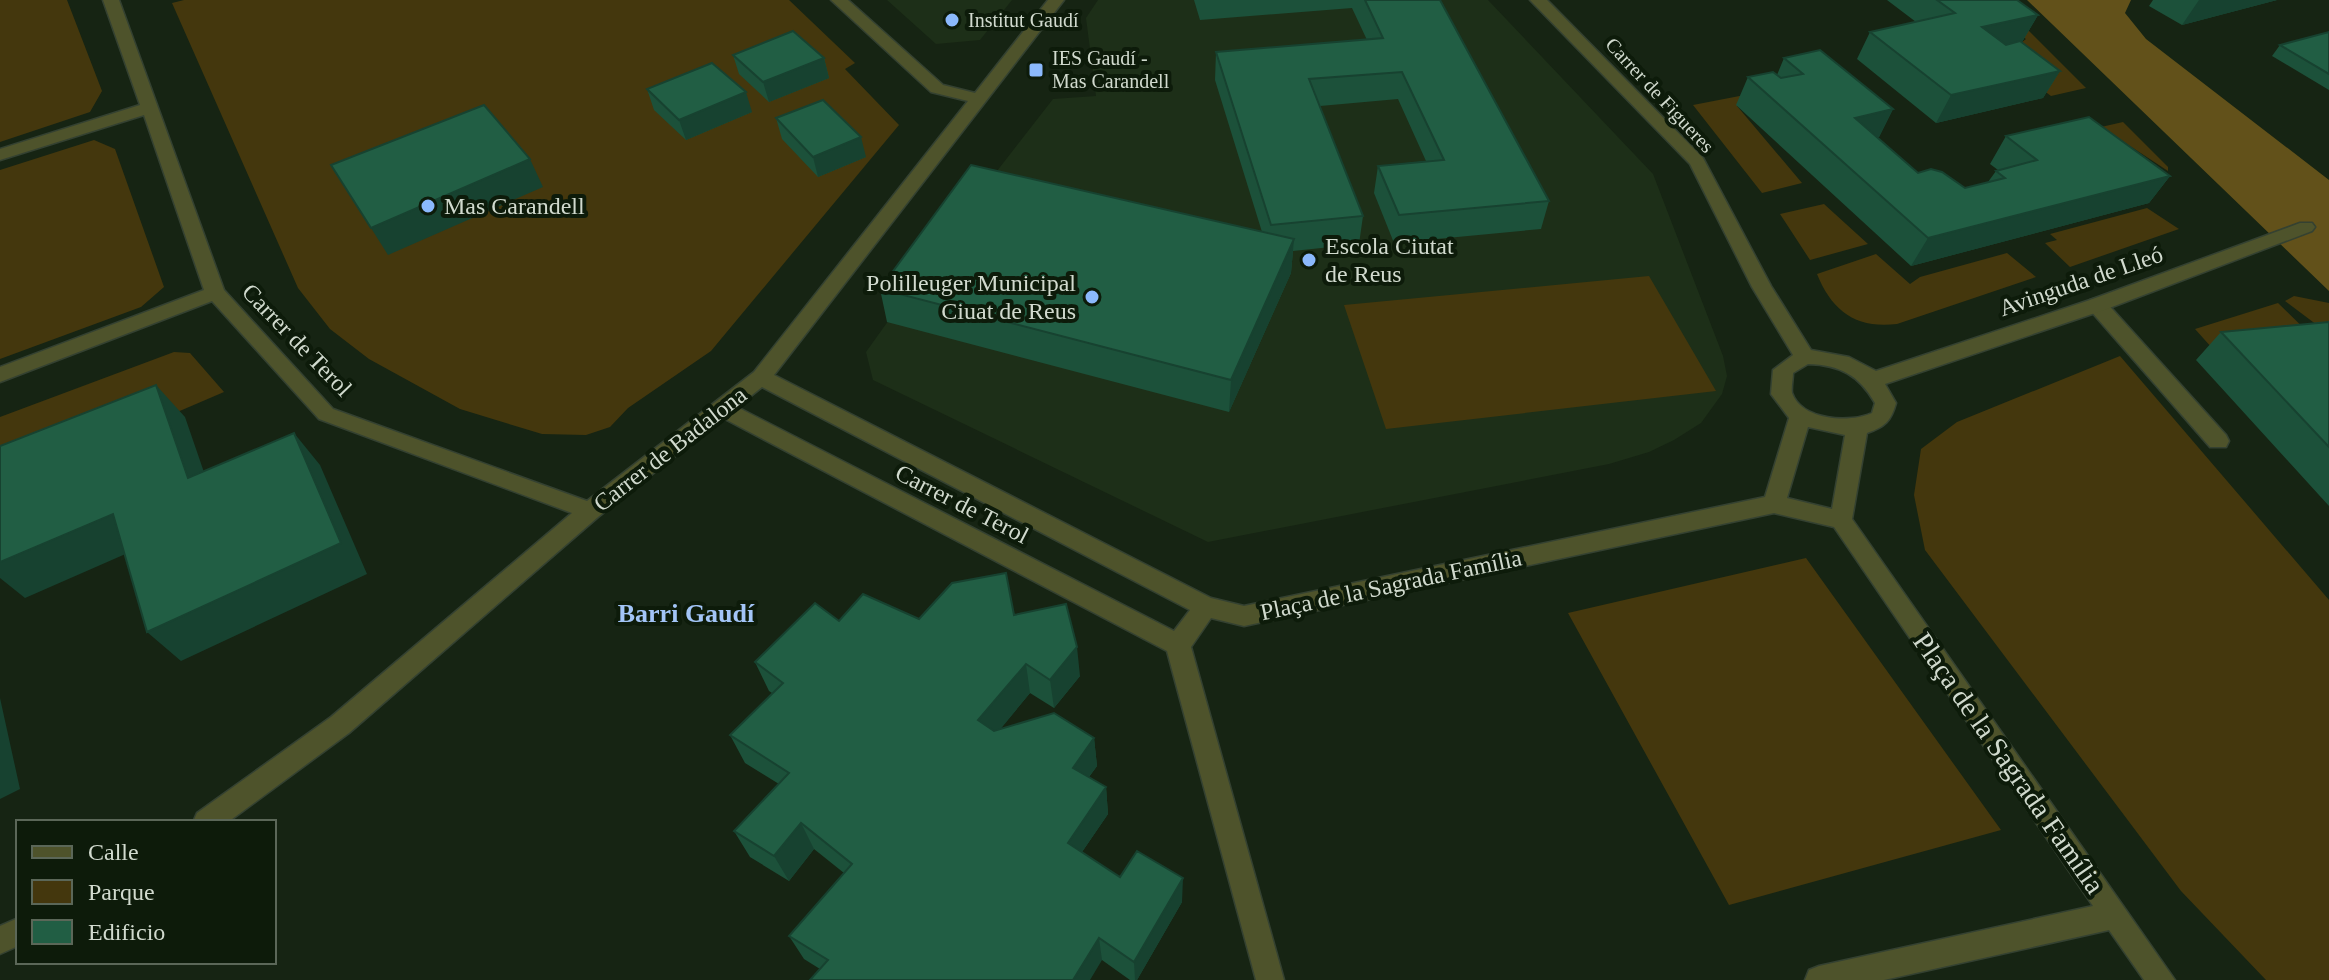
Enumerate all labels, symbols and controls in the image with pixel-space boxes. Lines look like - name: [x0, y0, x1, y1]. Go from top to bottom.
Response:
- place label: Institut Gaudí: [968, 9, 1079, 31]
- marker: Institut Gaudí: [943, 11, 961, 29]
- street label: Carrer de Figueres: [1600, 33, 1719, 158]
- place label: IES Gaudí - Mas Carandell: [1052, 47, 1170, 92]
- marker: IES Gaudí - Mas Carandell: [1027, 61, 1045, 79]
- place label: Mas Carandell: [444, 193, 585, 219]
- marker: Mas Carandell: [419, 197, 437, 215]
- place label: Escola Ciutat de Reus: [1325, 233, 1454, 287]
- street label: Avinguda de Lleó: [1996, 241, 2166, 321]
- marker: Escola Ciutat de Reus: [1300, 251, 1318, 269]
- place label: Polilleuger Municipal Ciuat de Reus: [866, 270, 1076, 324]
- street label: Carrer de Terol: [237, 279, 357, 402]
- marker: Polilleuger Municipal Ciuat de Reus: [1083, 288, 1101, 306]
- street label: Carrer de Badalona: [588, 381, 752, 517]
- street label: Carrer de Terol: [891, 459, 1033, 549]
- street label: Plaça de la Sagrada Família: [1258, 545, 1524, 625]
- district label: Barri Gaudí: [618, 599, 755, 628]
- street label: Plaça de la Sagrada Família: [1907, 627, 2111, 900]
- legend: [16, 820, 276, 964]
- text: Calle: [88, 839, 139, 865]
- text: Parque: [88, 879, 155, 905]
- text: Edificio: [88, 919, 165, 945]

